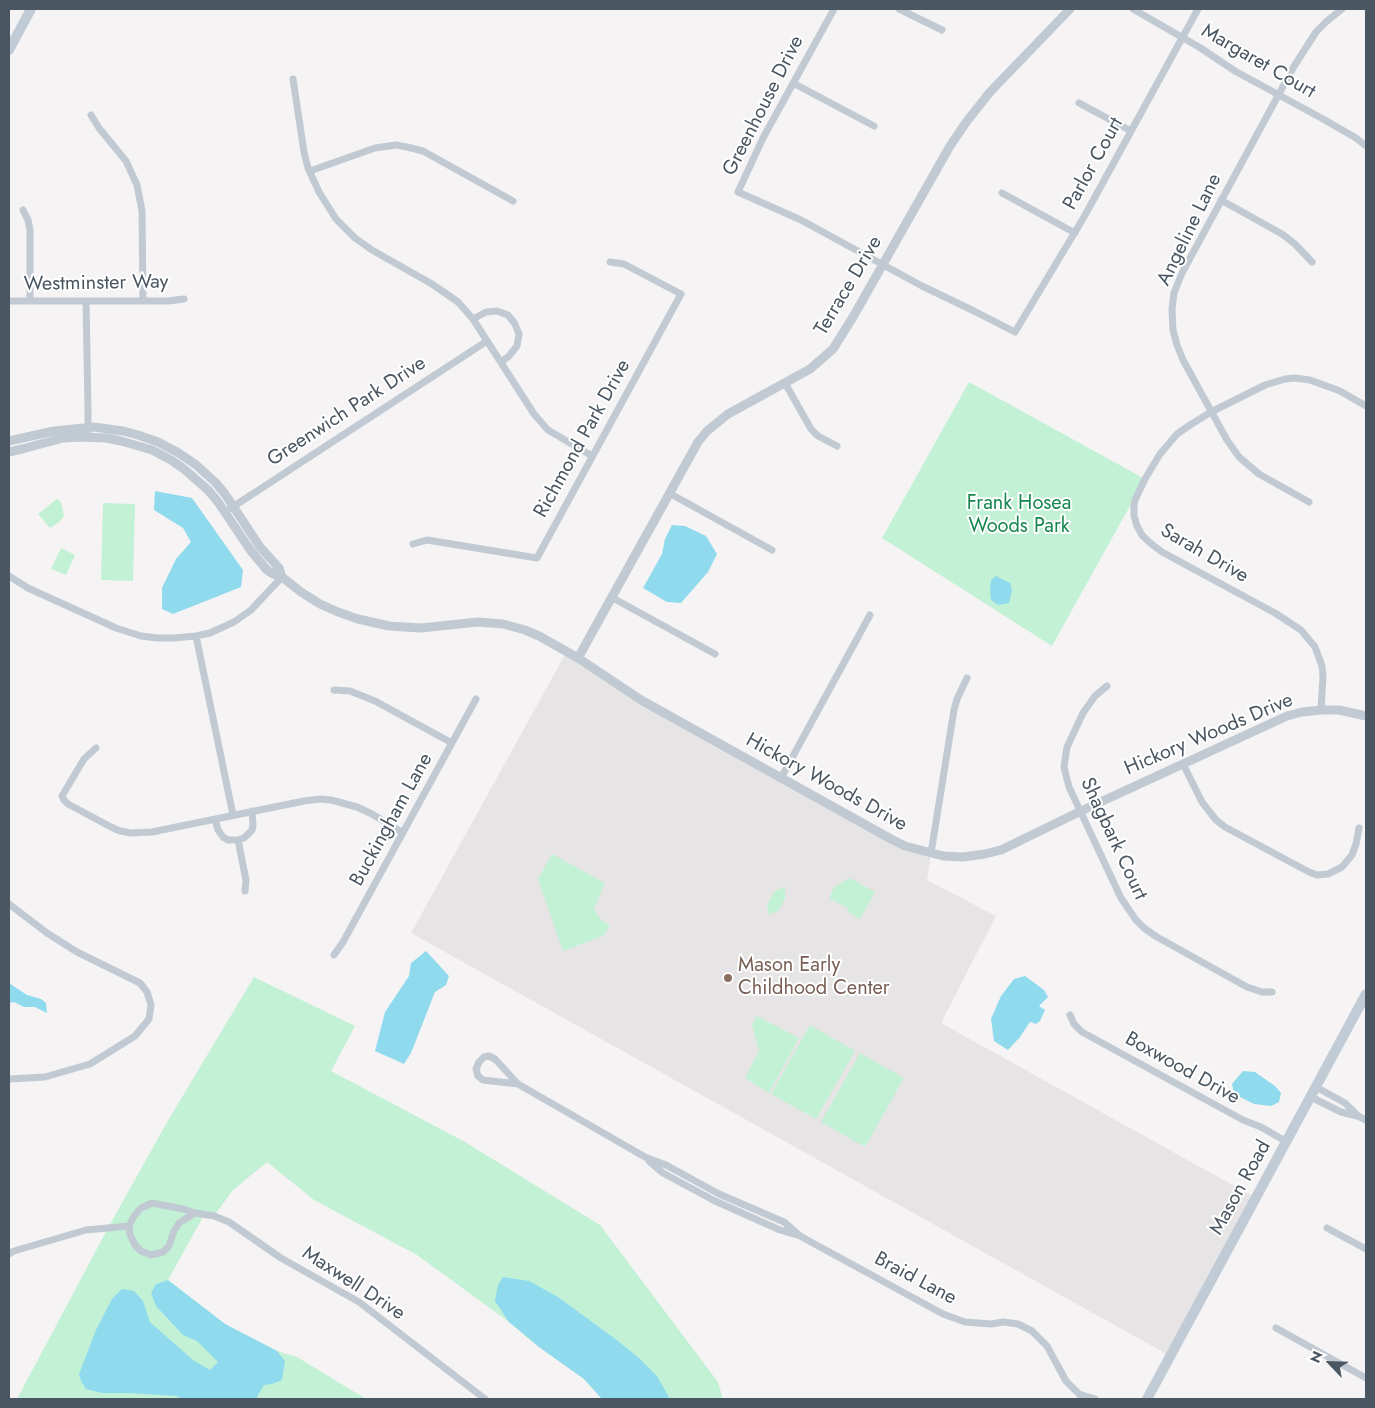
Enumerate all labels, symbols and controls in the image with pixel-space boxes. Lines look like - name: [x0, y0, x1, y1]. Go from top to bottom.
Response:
- street label: Margaret Court: [1197, 20, 1319, 104]
- street label: Greenhouse Drive: [718, 32, 810, 180]
- street label: Parlor Court: [1059, 114, 1129, 214]
- street label: Angeline Lane: [1153, 170, 1227, 290]
- street label: Terrace Drive: [810, 232, 888, 340]
- street label: Westminster Way: [23, 271, 169, 297]
- street label: Greenwich Park Drive: [263, 352, 431, 472]
- street label: Richmond Park Drive: [530, 356, 636, 522]
- park label: Frank Hosea Woods Park: [967, 492, 1071, 539]
- street label: Sarah Drive: [1156, 519, 1252, 589]
- street label: Hickory Woods Drive: [1121, 689, 1297, 781]
- street label: Hickory Woods Drive: [741, 729, 911, 837]
- street label: Buckingham Lane: [346, 749, 438, 891]
- street label: Shagbark Court: [1074, 774, 1152, 904]
- place label: Mason Early Childhood Center: [738, 954, 890, 1001]
- marker: Mason Early Childhood Center: [722, 972, 734, 984]
- street label: Boxwood Drive: [1120, 1028, 1244, 1110]
- street label: Mason Road: [1205, 1137, 1277, 1239]
- street label: Maxwell Drive: [297, 1242, 409, 1326]
- street label: Braid Lane: [870, 1247, 960, 1311]
- north arrow: [1305, 1338, 1355, 1388]
- text: N: [1305, 1348, 1328, 1366]

